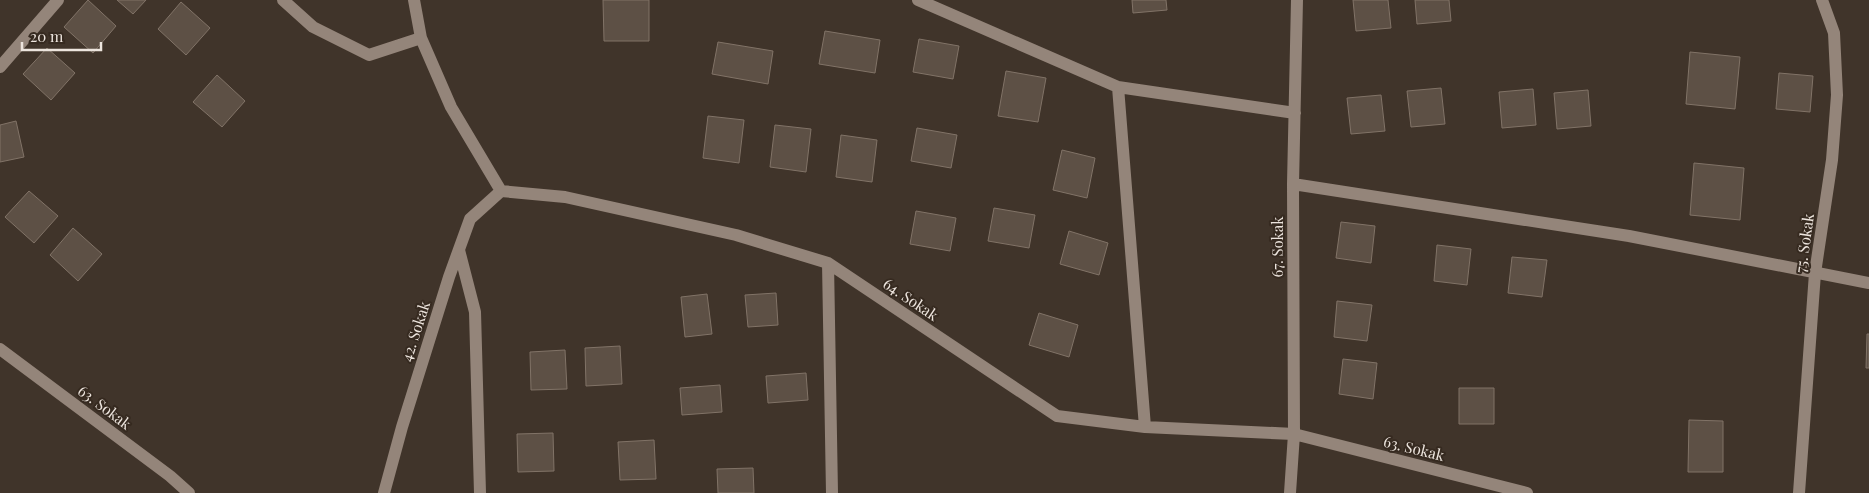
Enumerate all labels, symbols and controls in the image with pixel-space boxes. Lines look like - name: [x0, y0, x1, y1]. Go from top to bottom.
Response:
- scale bar: [22, 20, 101, 52]
- text: 20 m: [30, 26, 64, 46]
- street label: 75. Sokak: [1790, 211, 1818, 274]
- street label: 67. Sokak: [1267, 216, 1287, 277]
- street label: 64. Sokak: [879, 273, 943, 325]
- street label: 42. Sokak: [396, 298, 434, 364]
- street label: 63. Sokak: [74, 380, 136, 434]
- street label: 63. Sokak: [1381, 431, 1447, 465]

